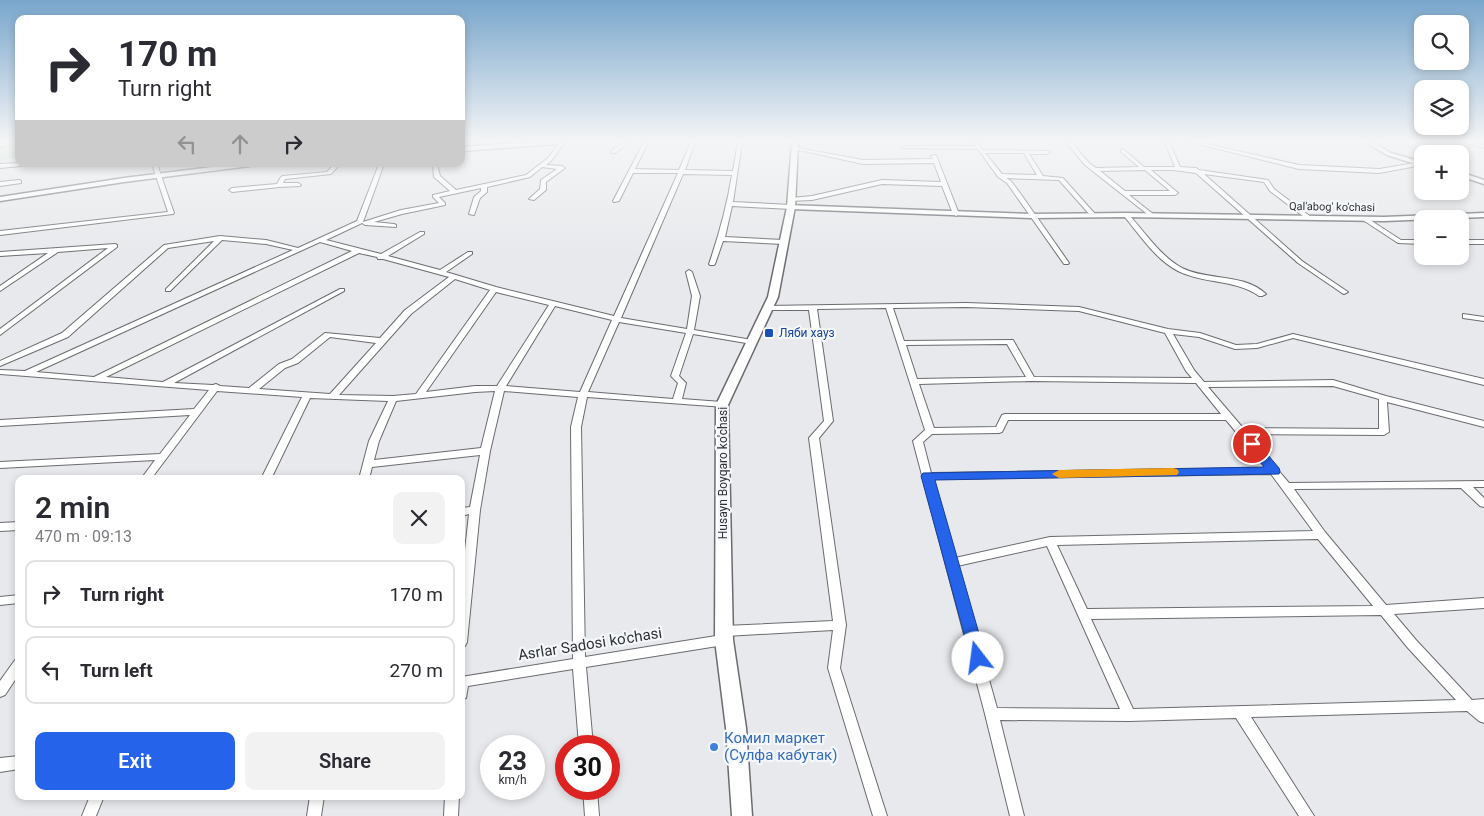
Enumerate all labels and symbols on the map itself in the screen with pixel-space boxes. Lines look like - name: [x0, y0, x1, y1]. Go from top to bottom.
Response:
- street label: Qal'abog' ko'chasi: [1289, 200, 1375, 214]
- place label: Ляби хауз: [779, 326, 835, 340]
- marker: Ляби хауз: [763, 327, 775, 339]
- street label: Husayn Boyqaro ko'chasi: [716, 407, 730, 539]
- pin: [1231, 423, 1273, 465]
- street label: Asrlar Sadosi ko'chasi: [517, 624, 663, 664]
- position arrow: [951, 631, 1003, 683]
- place label: Комил маркет (Сулфа кабутак): [724, 729, 837, 764]
- speed limit sign: 30: [555, 735, 620, 800]
- marker: Комил маркет (Сулфа кабутак): [708, 741, 720, 753]

